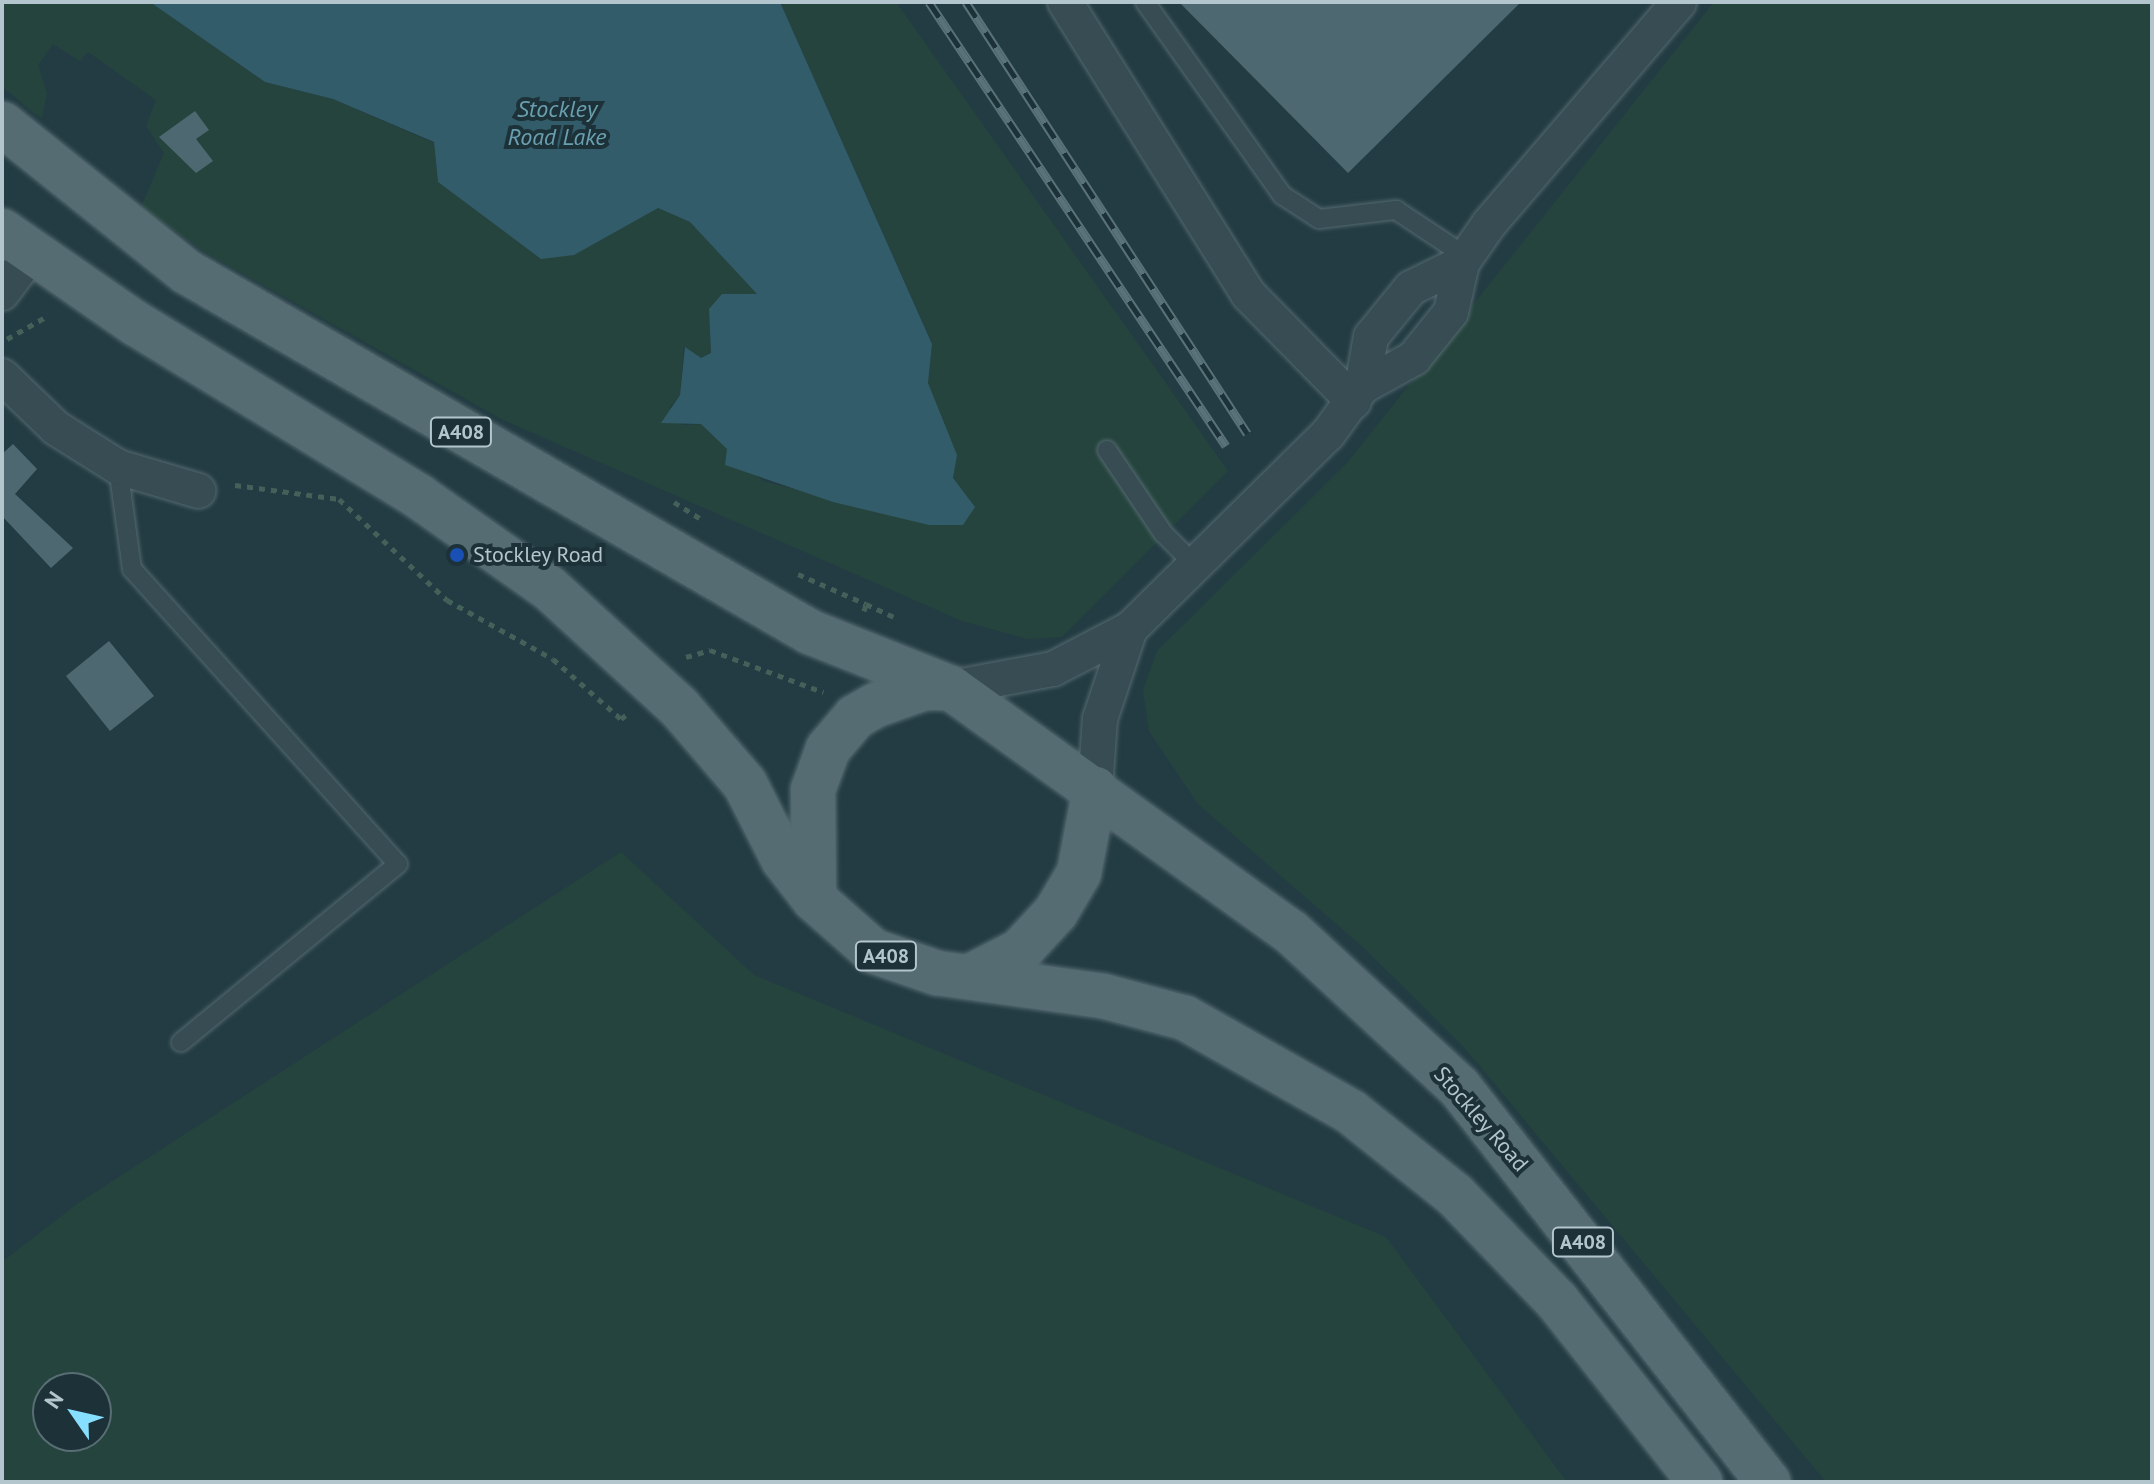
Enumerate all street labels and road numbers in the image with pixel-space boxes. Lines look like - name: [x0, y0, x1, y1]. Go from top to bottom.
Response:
- road number: A408: [429, 416, 493, 448]
- road number: A408: [854, 940, 918, 972]
- street label: Stockley Road: [1428, 1061, 1534, 1177]
- road number: A408: [1551, 1226, 1615, 1258]

